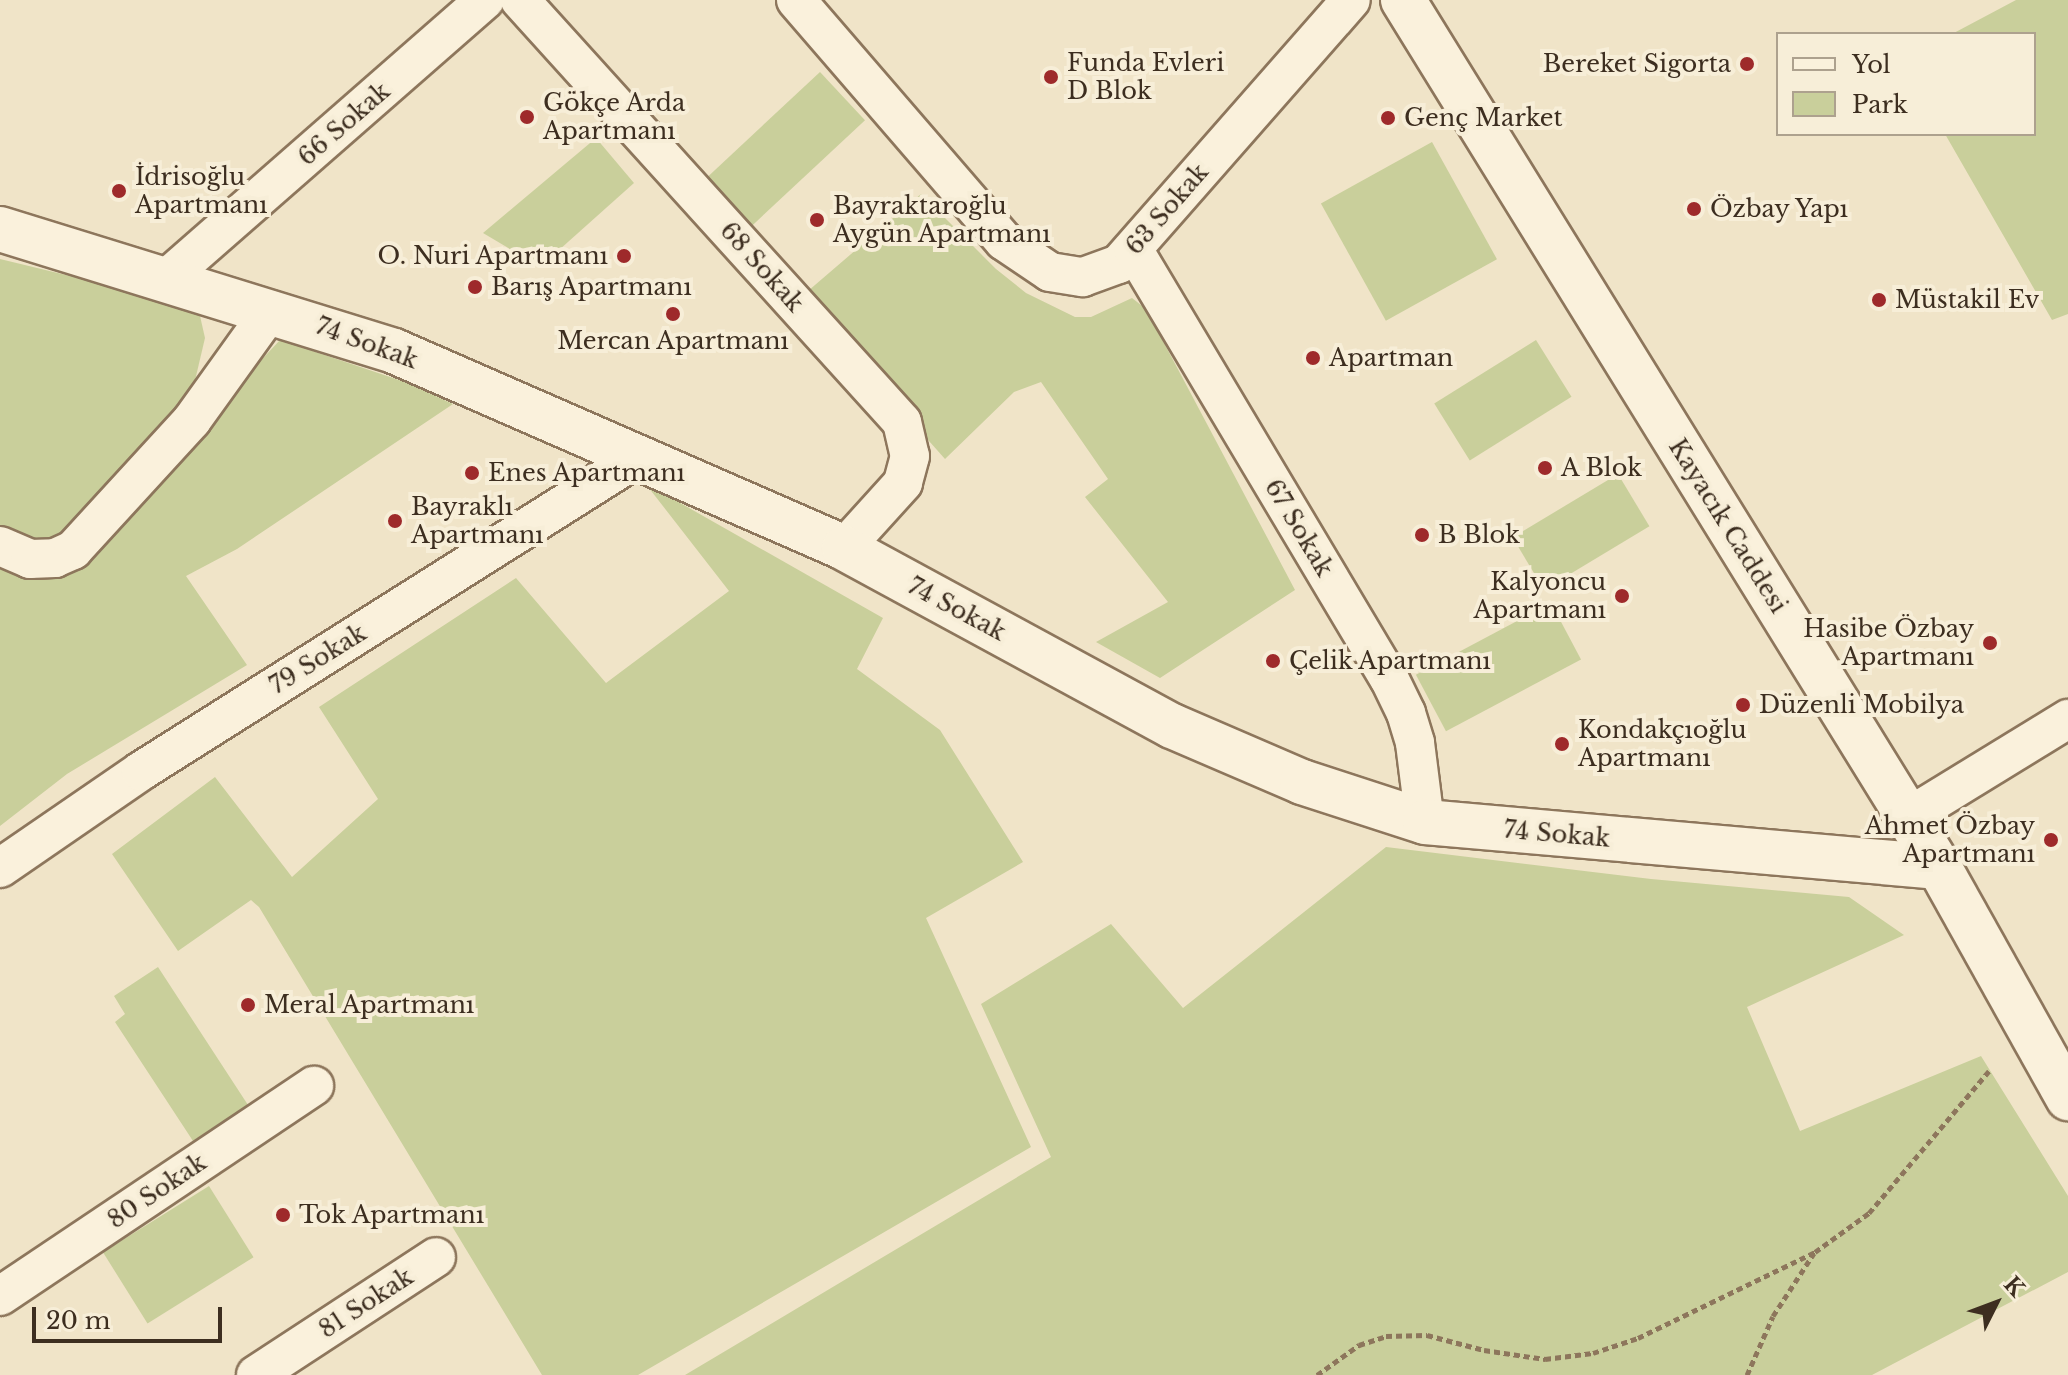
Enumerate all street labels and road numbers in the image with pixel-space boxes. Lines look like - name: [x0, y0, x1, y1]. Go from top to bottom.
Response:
- street label: 66 Sokak: [292, 76, 396, 172]
- street label: 63 Sokak: [1120, 158, 1214, 260]
- street label: 68 Sokak: [714, 216, 810, 318]
- street label: 74 Sokak: [312, 311, 422, 375]
- street label: Kayacık Caddesi: [1663, 433, 1793, 619]
- street label: 67 Sokak: [1259, 474, 1339, 582]
- street label: 74 Sokak: [903, 571, 1011, 647]
- street label: 79 Sokak: [264, 618, 372, 700]
- street label: 74 Sokak: [1503, 815, 1611, 853]
- street label: 80 Sokak: [102, 1148, 212, 1234]
- street label: 81 Sokak: [314, 1262, 418, 1344]

